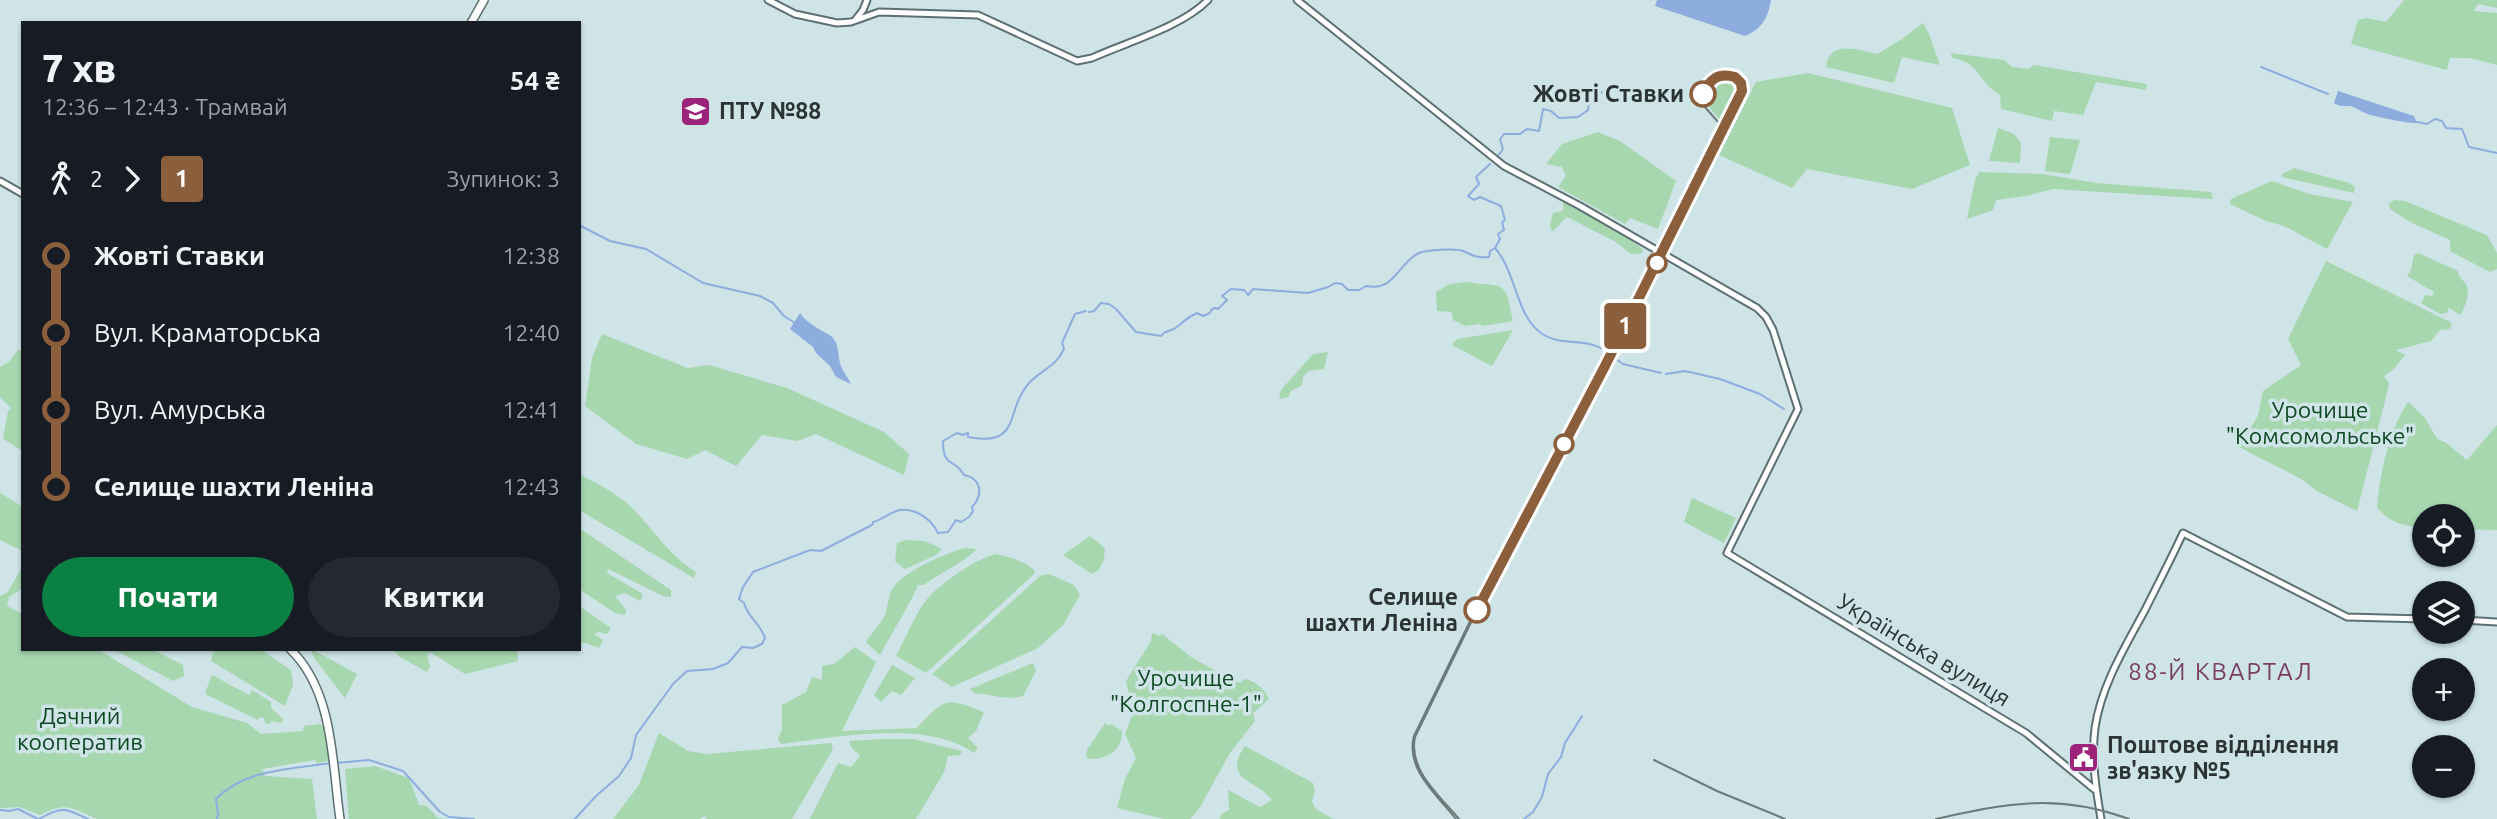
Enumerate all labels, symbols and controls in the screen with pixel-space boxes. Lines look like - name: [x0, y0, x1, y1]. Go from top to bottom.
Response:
- text: 7 хв: [42, 47, 116, 89]
- text: 54 ₴: [510, 66, 560, 95]
- place label: Жовті Ставки: [1533, 81, 1684, 106]
- marker: Жовті Ставки: [1690, 81, 1716, 107]
- text: 12:36 – 12:43 · Трамвай: [42, 94, 288, 119]
- school or university icon: ПТУ №88: [679, 94, 713, 128]
- place label: ПТУ №88: [719, 98, 821, 123]
- icon: walk: [42, 160, 80, 198]
- icon: forward: [113, 160, 151, 198]
- text: 1: [175, 165, 189, 192]
- text: 2: [90, 166, 103, 191]
- text: Зупинок: 3: [447, 166, 560, 191]
- text: Жовті Ставки: [94, 241, 265, 270]
- text: 12:38: [502, 243, 560, 268]
- unlabelled marker: [1647, 253, 1667, 273]
- line badge: 1: [1602, 303, 1648, 349]
- text: 1: [1618, 312, 1632, 339]
- text: Вул. Краматорська: [94, 318, 321, 347]
- text: 12:40: [502, 320, 560, 345]
- text: Вул. Амурська: [94, 395, 266, 424]
- text: 12:41: [502, 397, 560, 422]
- park label: Урочище "Комсомольське": [2226, 397, 2414, 448]
- unlabelled marker: [1554, 434, 1574, 454]
- text: Селище шахти Леніна: [94, 472, 374, 501]
- text: 12:43: [502, 474, 560, 499]
- map controls: [2412, 504, 2475, 798]
- button: locate: [2412, 504, 2475, 567]
- button: Почати: [42, 557, 294, 637]
- button: Квитки: [308, 557, 560, 637]
- button: layers: [2412, 581, 2475, 644]
- place label: Селище шахти Леніна: [1305, 584, 1458, 635]
- street label: Українська вулиця: [1834, 588, 2015, 711]
- marker: Селище шахти Леніна: [1464, 597, 1490, 623]
- district label: 88-Й КВАРТАЛ: [2128, 657, 2314, 685]
- button: +: [2412, 658, 2475, 721]
- park label: Урочище "Колгоспне-1": [1110, 665, 1262, 716]
- park label: Дачний кооператив: [17, 703, 143, 754]
- place label: Поштове відділення зв'язку №5: [2107, 732, 2339, 783]
- button: −: [2412, 735, 2475, 798]
- public building icon: Поштове відділення зв'язку №5: [2067, 741, 2101, 775]

